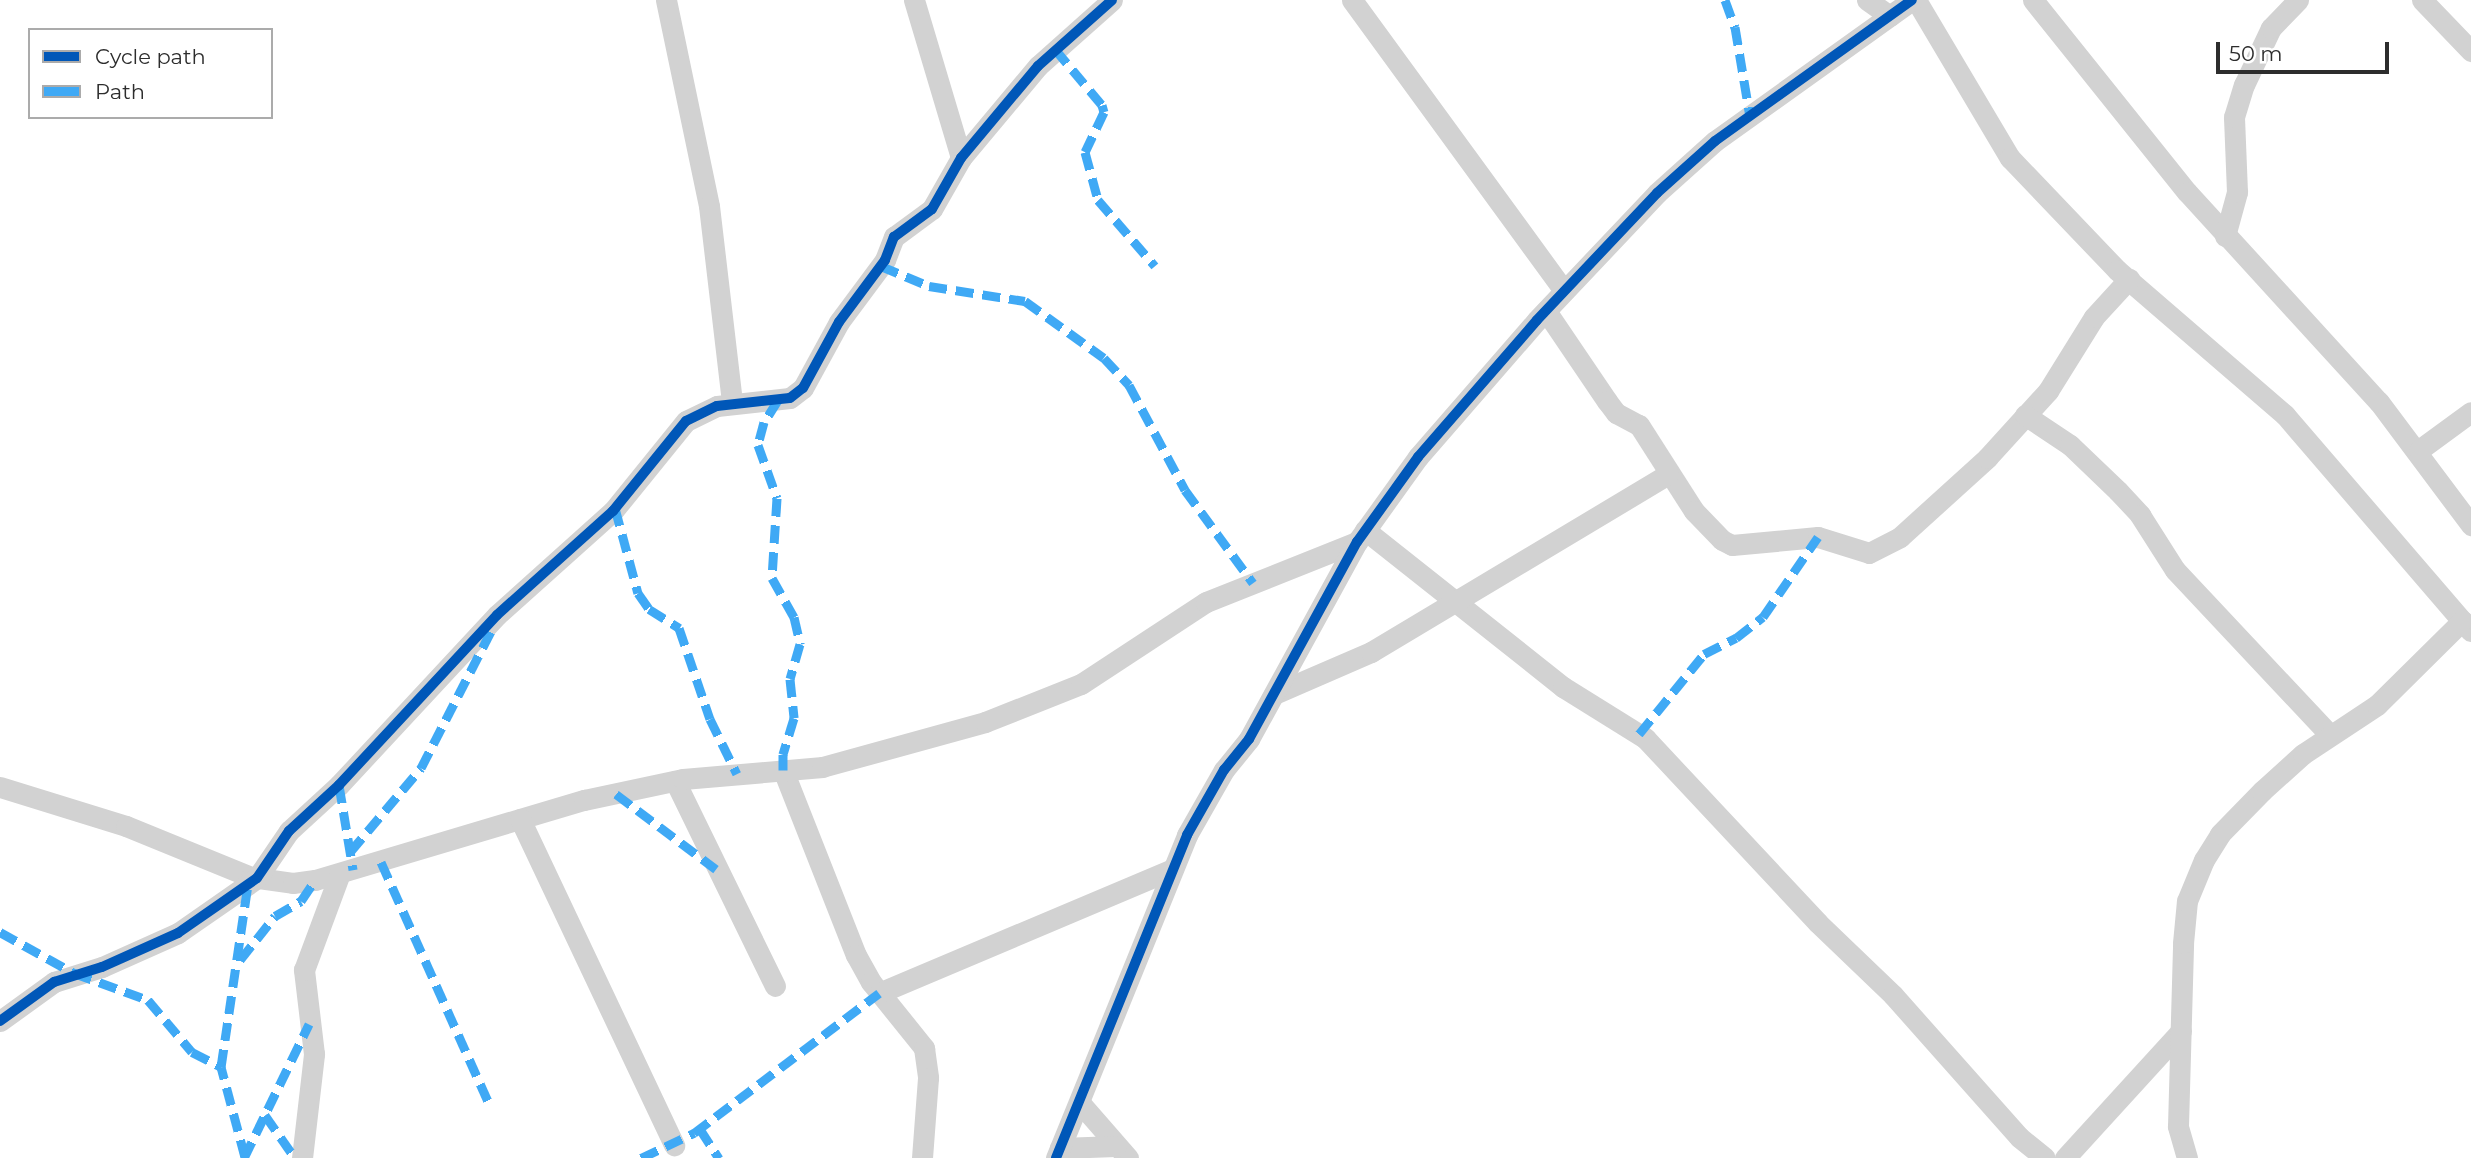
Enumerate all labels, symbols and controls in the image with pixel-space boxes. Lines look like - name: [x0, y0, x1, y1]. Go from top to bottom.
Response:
- legend: [28, 28, 273, 119]
- scale bar: [2219, 28, 2392, 72]
- text: 50 m: [2229, 41, 2283, 66]
- text: Cycle path: [95, 44, 206, 69]
- text: Path: [95, 79, 145, 104]

